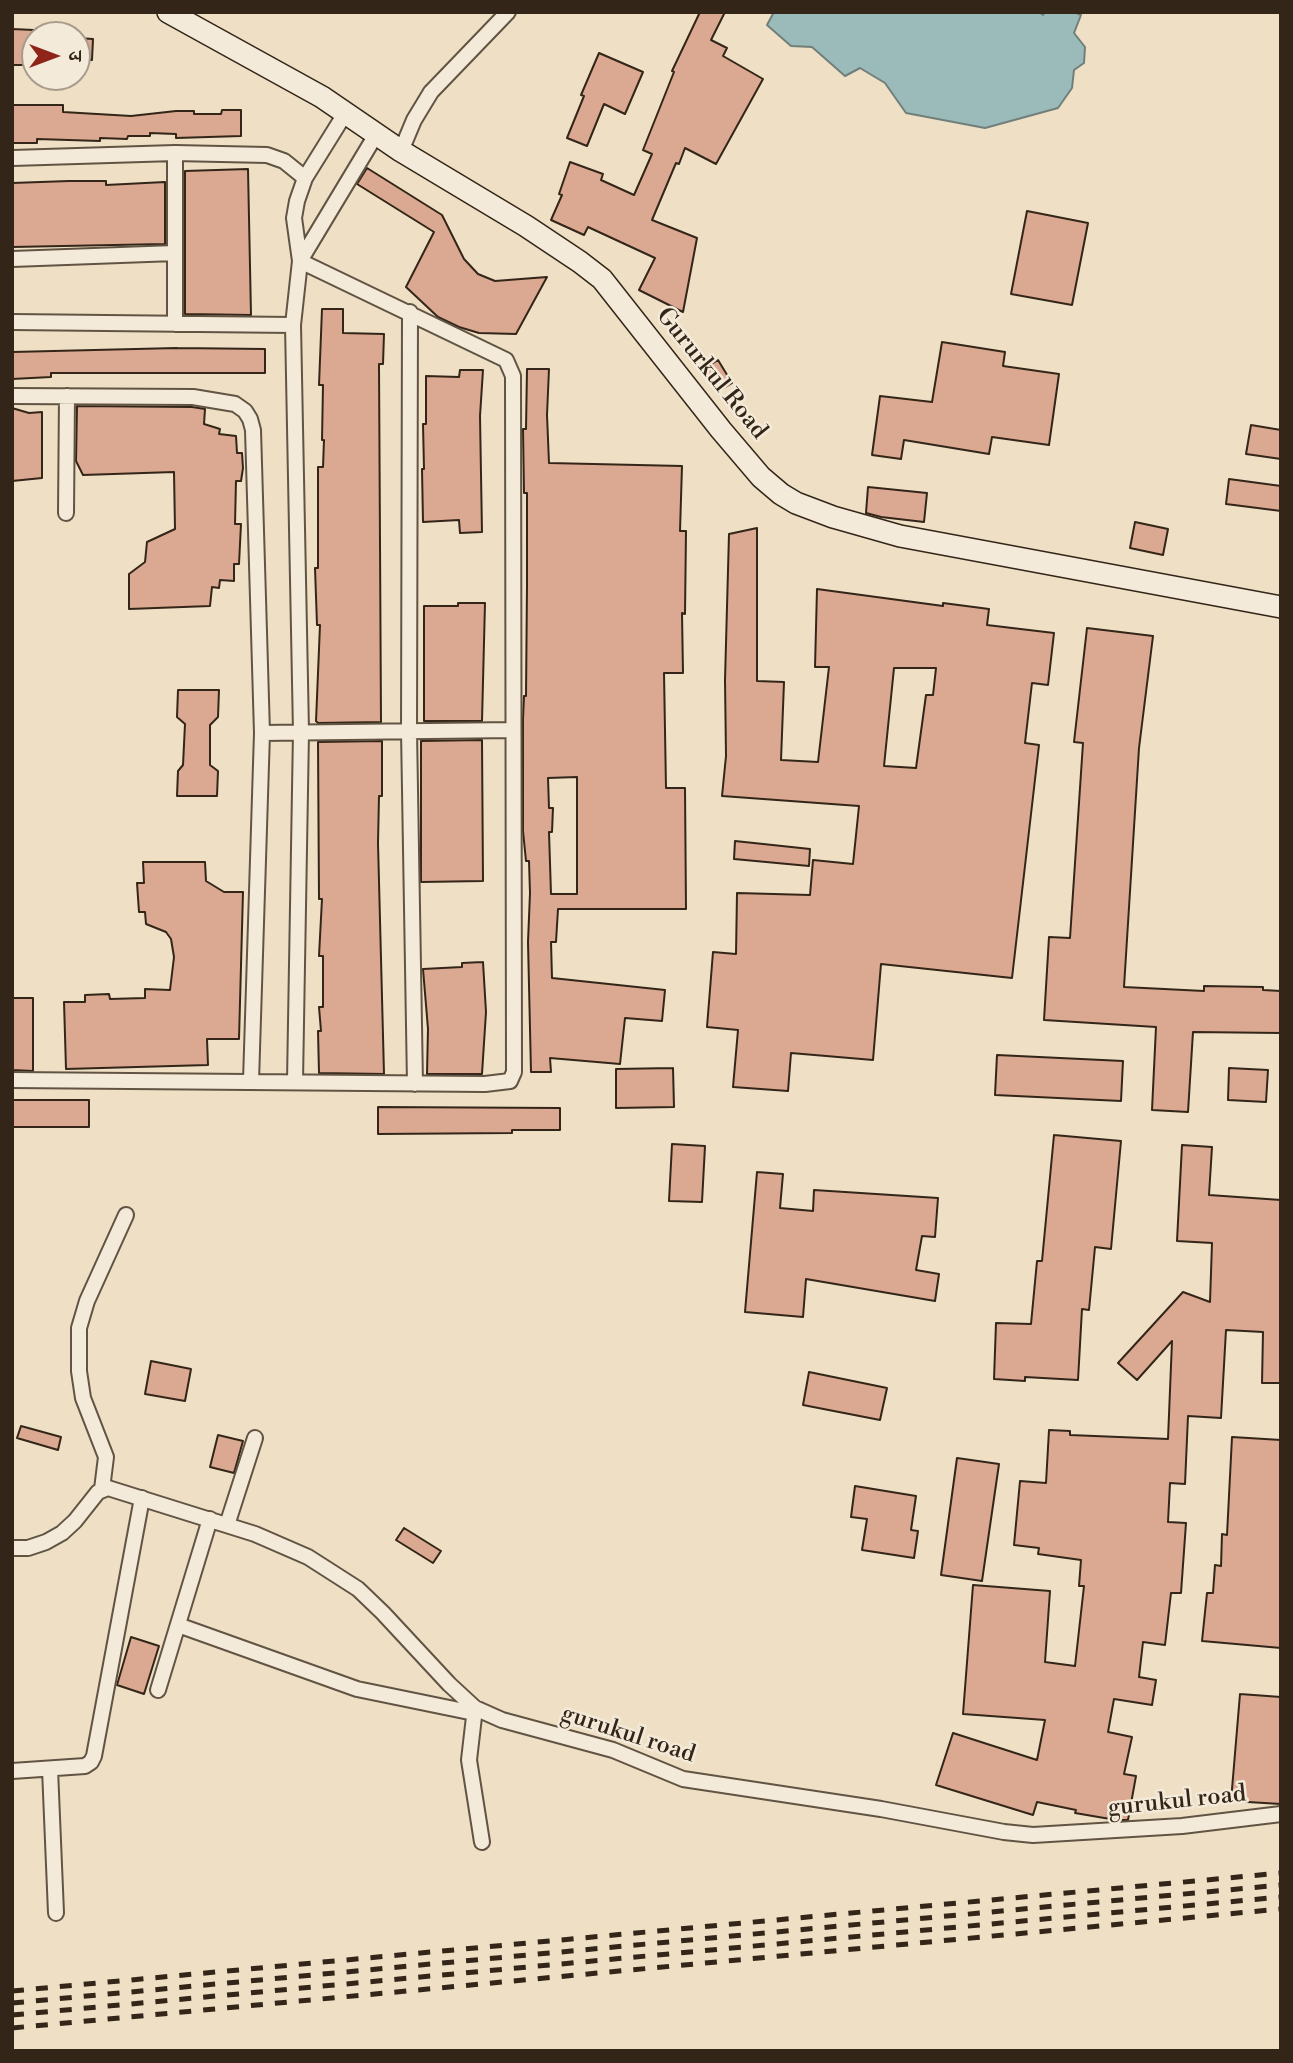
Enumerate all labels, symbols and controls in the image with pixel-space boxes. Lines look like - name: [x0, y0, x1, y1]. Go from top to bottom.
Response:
- north arrow: [21, 21, 91, 91]
- text: उ: [63, 51, 87, 61]
- street label: Gururkul Road: [649, 302, 773, 446]
- street label: gurukul road: [557, 1700, 699, 1770]
- street label: gurukul road: [1106, 1780, 1248, 1824]

